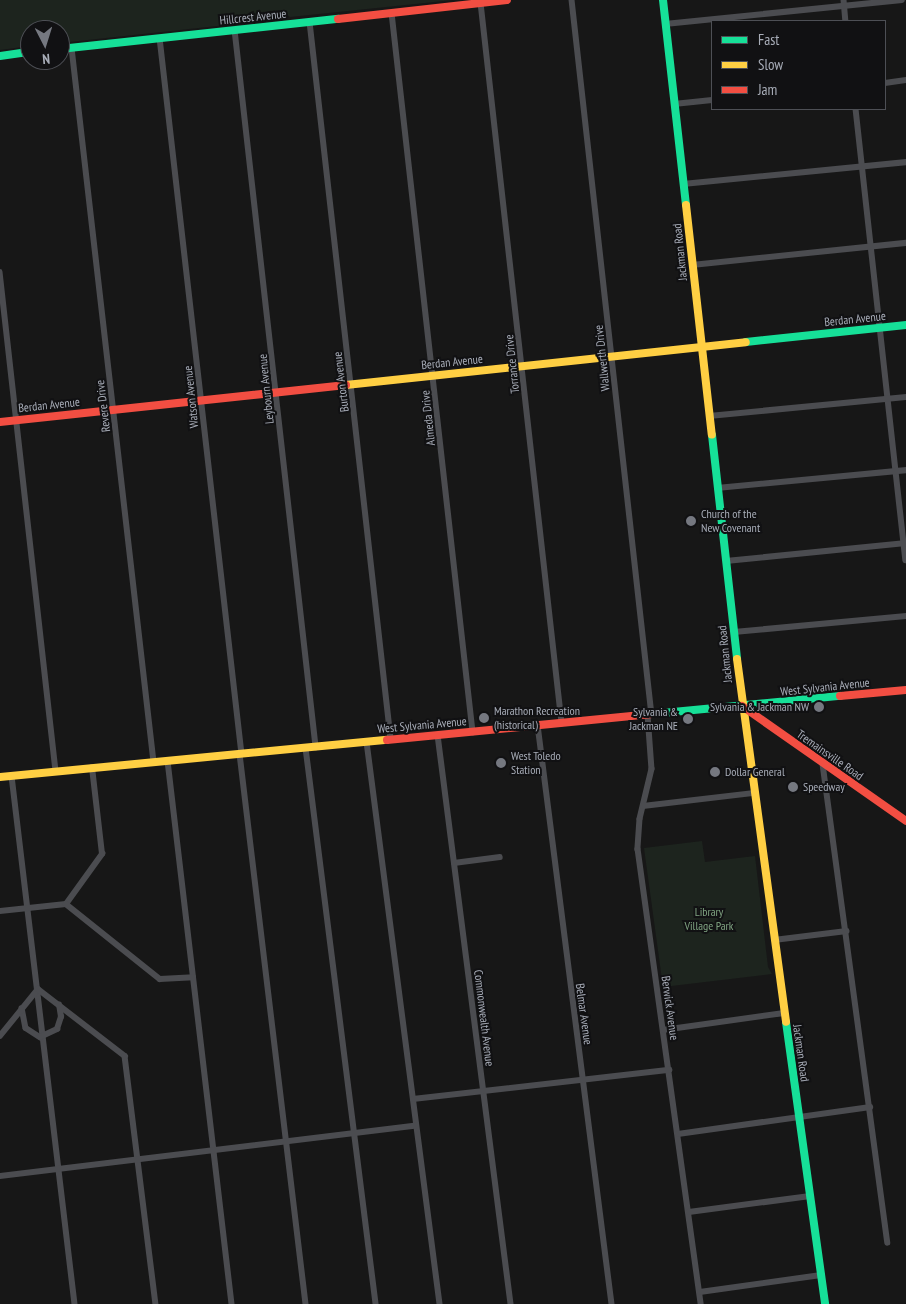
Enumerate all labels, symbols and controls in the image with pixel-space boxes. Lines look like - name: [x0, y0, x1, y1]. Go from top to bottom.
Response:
- street label: Hillcrest Avenue: [219, 6, 287, 28]
- north arrow: [20, 20, 70, 70]
- legend: [711, 20, 886, 110]
- text: Fast: [758, 30, 779, 49]
- text: N: [42, 50, 51, 68]
- text: Slow: [758, 55, 783, 74]
- text: Jam: [758, 80, 777, 99]
- street label: Jackman Road: [670, 223, 690, 281]
- street label: Berdan Avenue: [823, 309, 887, 329]
- street label: Wallwerth Drive: [591, 324, 613, 392]
- street label: Torrance Drive: [502, 334, 522, 394]
- street label: Burton Avenue: [330, 351, 352, 413]
- street label: Berdan Avenue: [420, 352, 484, 372]
- street label: Leybourn Avenue: [255, 353, 277, 425]
- street label: Watson Avenue: [181, 365, 201, 429]
- street label: Revere Drive: [93, 379, 113, 433]
- street label: Almeda Drive: [418, 390, 438, 446]
- street label: Berdan Avenue: [17, 395, 81, 415]
- place label: Church of the New Covenant: [701, 507, 760, 535]
- marker: Church of the New Covenant: [685, 515, 697, 527]
- street label: Jackman Road: [715, 625, 735, 683]
- street label: West Sylvania Avenue: [780, 675, 870, 699]
- place label: Sylvania & Jackman NW: [710, 700, 809, 714]
- marker: Sylvania & Jackman NW: [813, 701, 825, 713]
- place label: Marathon Recreation (historical): [494, 704, 580, 732]
- place label: Sylvania & Jackman NE: [629, 705, 678, 733]
- marker: Marathon Recreation (historical): [478, 712, 490, 724]
- marker: Sylvania & Jackman NE: [682, 713, 694, 725]
- street label: West Sylvania Avenue: [377, 714, 467, 736]
- street label: Tremainsville Road: [794, 727, 866, 783]
- place label: West Toledo Station: [511, 749, 561, 777]
- marker: West Toledo Station: [495, 757, 507, 769]
- place label: Dollar General: [725, 765, 785, 779]
- marker: Dollar General: [709, 766, 721, 778]
- place label: Speedway: [803, 780, 845, 794]
- marker: Speedway: [787, 781, 799, 793]
- park label: Library Village Park: [684, 905, 734, 933]
- street label: Commonwealth Avenue: [471, 969, 497, 1067]
- street label: Berwick Avenue: [658, 975, 682, 1041]
- street label: Belmar Avenue: [573, 982, 595, 1046]
- street label: Jackman Road: [790, 1024, 812, 1082]

